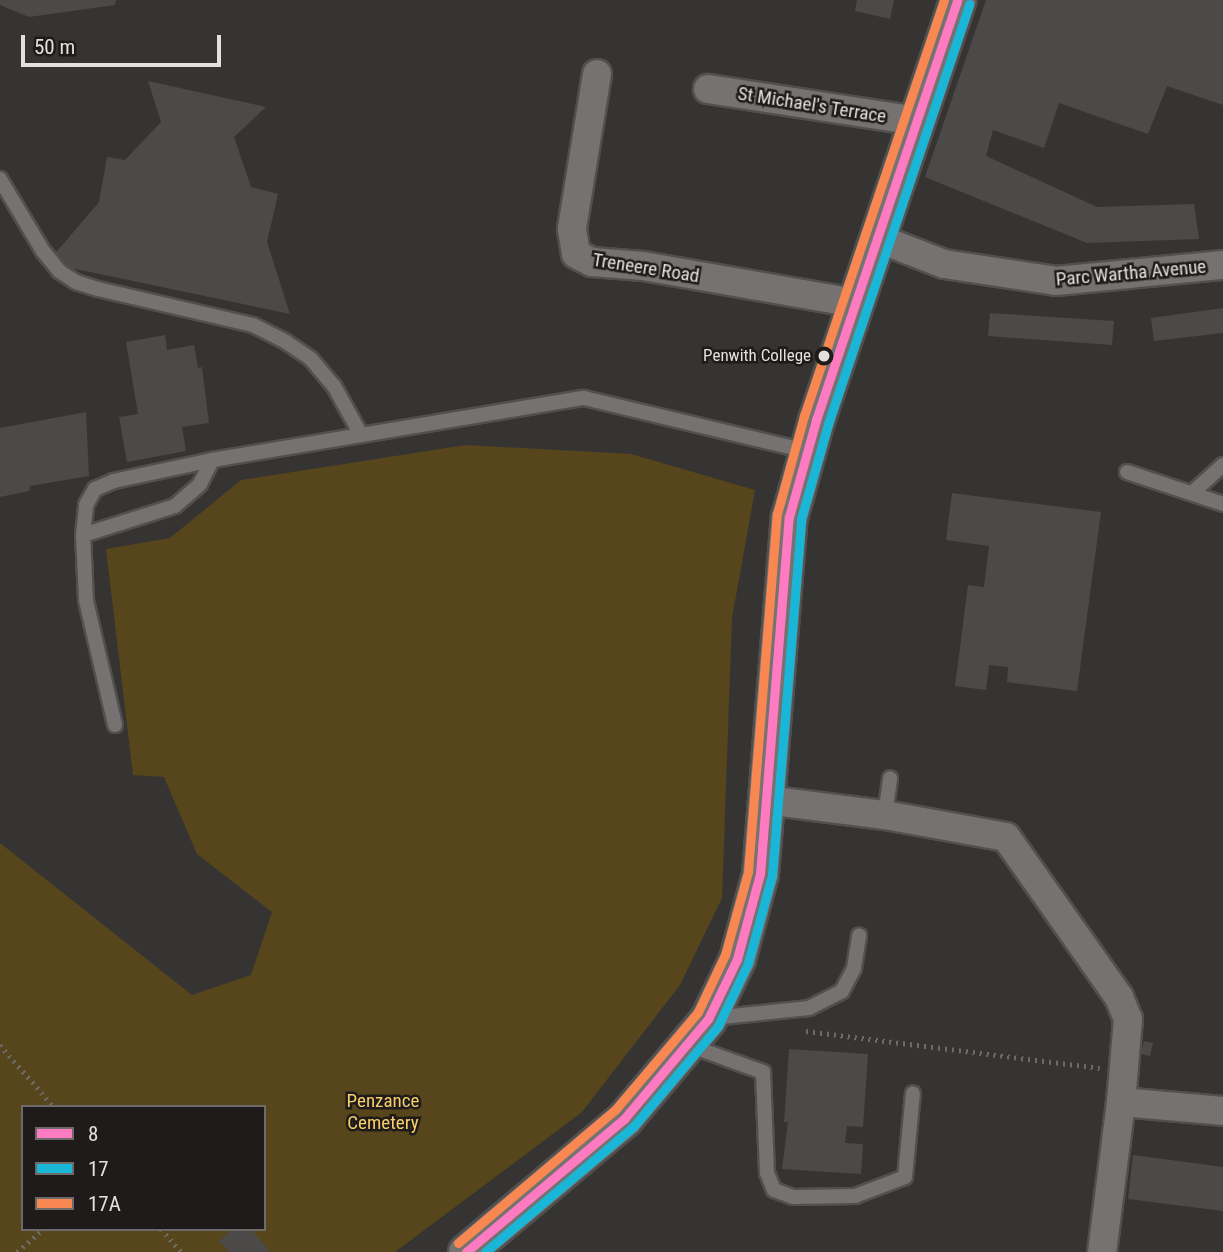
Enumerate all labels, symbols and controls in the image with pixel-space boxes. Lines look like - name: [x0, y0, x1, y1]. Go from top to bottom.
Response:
- scale bar: [24, 21, 224, 65]
- text: 50 m: [34, 35, 75, 59]
- street label: St Michael's Terrace: [736, 82, 888, 128]
- street label: Treneere Road: [591, 248, 701, 288]
- street label: Parc Wartha Avenue: [1055, 255, 1207, 291]
- place label: Penwith College: [703, 346, 811, 366]
- marker: Penwith College: [817, 349, 831, 363]
- park label: Penzance Cemetery: [347, 1090, 419, 1134]
- legend: [21, 1105, 266, 1231]
- text: 8: [88, 1122, 98, 1146]
- text: 17: [88, 1157, 109, 1181]
- text: 17A: [88, 1192, 121, 1216]

